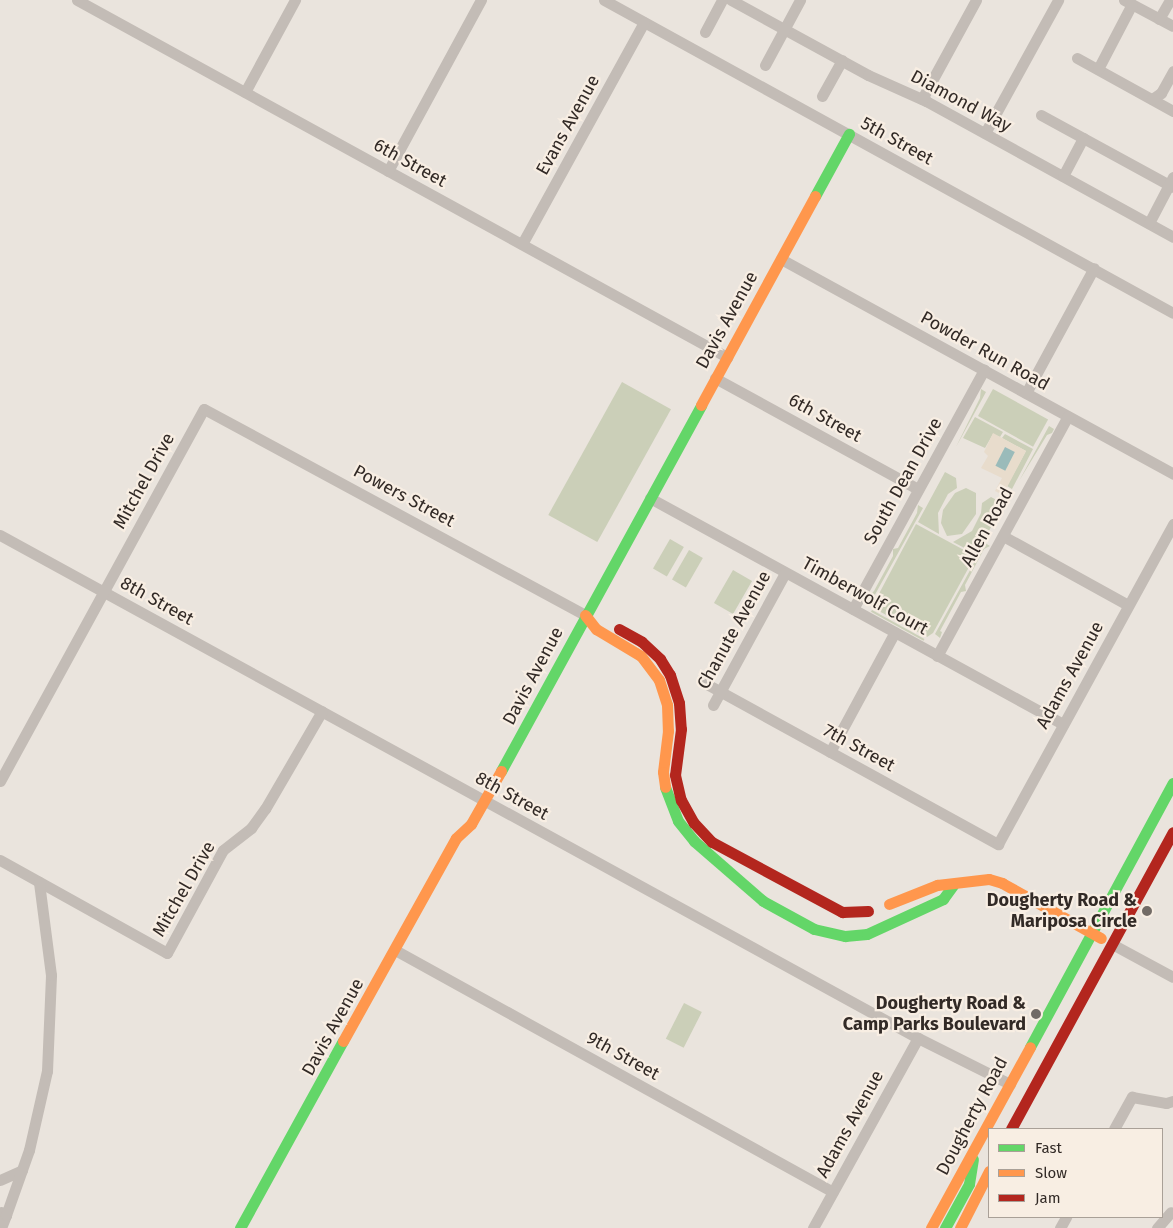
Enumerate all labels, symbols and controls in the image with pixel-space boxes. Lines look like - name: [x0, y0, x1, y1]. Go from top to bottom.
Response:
- street label: Diamond Way: [907, 65, 1015, 137]
- street label: Evans Avenue: [532, 71, 604, 179]
- street label: 5th Street: [857, 112, 937, 170]
- street label: 6th Street: [370, 134, 450, 192]
- street label: Davis Avenue: [691, 268, 763, 372]
- street label: Powder Run Road: [917, 307, 1053, 395]
- street label: 6th Street: [785, 389, 865, 447]
- street label: South Dean Drive: [859, 414, 947, 548]
- street label: Mitchel Drive: [109, 429, 179, 533]
- street label: Powers Street: [350, 460, 458, 532]
- street label: Allen Road: [956, 484, 1018, 570]
- street label: Timberwolf Court: [798, 552, 932, 640]
- street label: Chanute Avenue: [693, 567, 775, 693]
- street label: 8th Street: [117, 572, 197, 630]
- street label: Adams Avenue: [1032, 618, 1108, 732]
- street label: Davis Avenue: [498, 623, 568, 729]
- street label: 7th Street: [819, 719, 899, 777]
- street label: 8th Street: [472, 767, 552, 825]
- street label: Mitchel Drive: [148, 837, 220, 941]
- place label: Dougherty Road & Mariposa Circle: [987, 890, 1137, 932]
- marker: Dougherty Road & Mariposa Circle: [1141, 905, 1153, 917]
- street label: Davis Avenue: [297, 975, 369, 1079]
- place label: Dougherty Road & Camp Parks Boulevard: [843, 993, 1026, 1036]
- marker: Dougherty Road & Camp Parks Boulevard: [1030, 1008, 1042, 1020]
- street label: 9th Street: [583, 1027, 663, 1085]
- street label: Dougherty Road: [932, 1053, 1012, 1179]
- street label: Adams Avenue: [812, 1067, 888, 1181]
- legend: [988, 1128, 1163, 1218]
- text: Fast: [1035, 1139, 1062, 1157]
- text: Slow: [1035, 1164, 1067, 1182]
- text: Jam: [1035, 1189, 1061, 1207]

